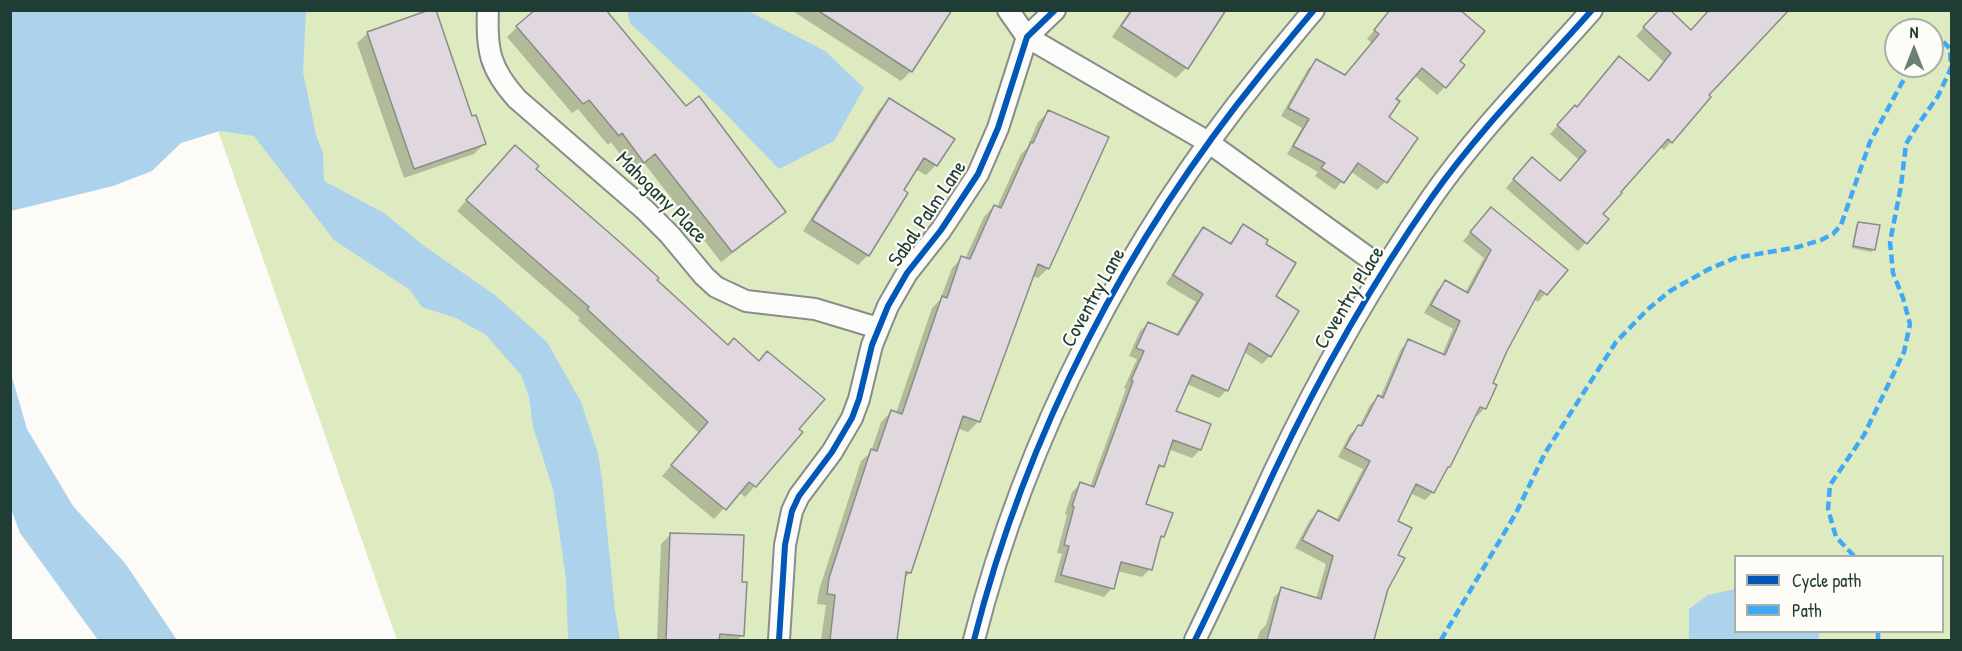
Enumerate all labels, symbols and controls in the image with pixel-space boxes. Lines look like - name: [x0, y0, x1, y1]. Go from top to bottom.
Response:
- north arrow: [1884, 18, 1944, 78]
- text: N: [1910, 21, 1918, 43]
- street label: Mahogany Place: [610, 147, 712, 249]
- street label: Sabal Palm Lane: [883, 156, 973, 272]
- street label: Coventry Place: [1309, 242, 1391, 354]
- street label: Coventry Lane: [1057, 244, 1131, 352]
- legend: [1734, 555, 1944, 633]
- text: Cycle path: [1792, 568, 1861, 593]
- text: Path: [1792, 598, 1821, 623]

